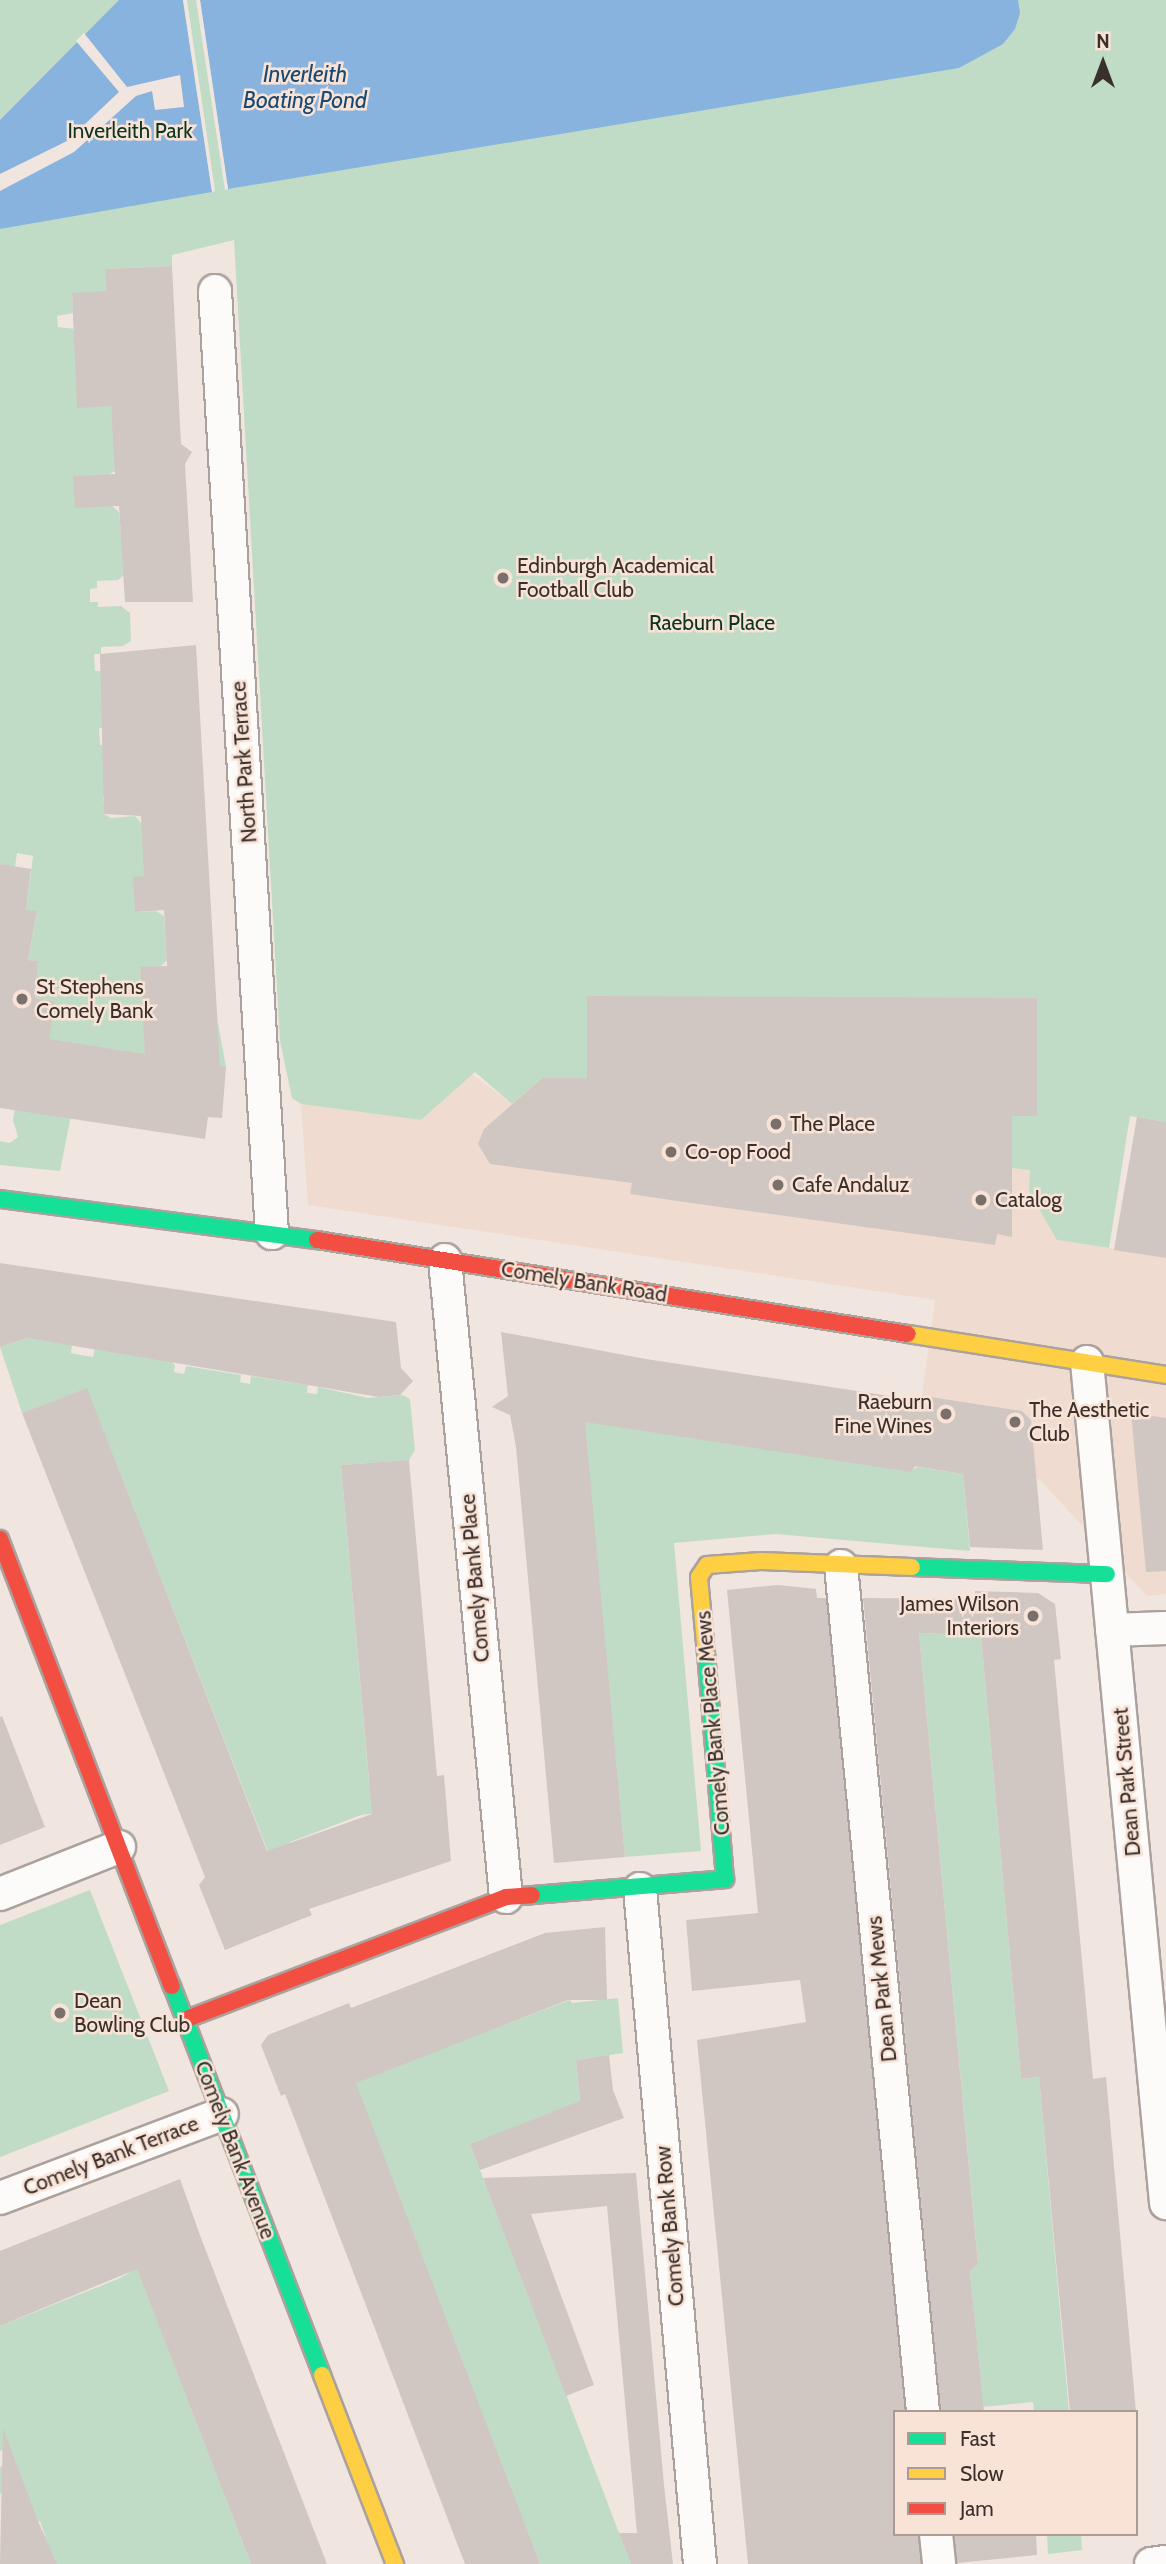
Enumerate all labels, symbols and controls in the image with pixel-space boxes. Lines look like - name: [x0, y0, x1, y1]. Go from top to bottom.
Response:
- north arrow: [1068, 28, 1138, 98]
- text: N: [1096, 30, 1110, 53]
- water label: Inverleith Boating Pond: [243, 60, 367, 114]
- park label: Inverleith Park: [67, 118, 193, 144]
- place label: Edinburgh Academical Football Club: [517, 553, 714, 603]
- marker: Edinburgh Academical Football Club: [495, 570, 511, 586]
- park label: Raeburn Place: [649, 610, 775, 636]
- street label: North Park Terrace: [226, 680, 262, 844]
- place label: St Stephens Comely Bank: [36, 974, 153, 1024]
- marker: St Stephens Comely Bank: [14, 991, 30, 1007]
- place label: The Place: [790, 1111, 875, 1137]
- marker: The Place: [768, 1116, 784, 1132]
- place label: Co-op Food: [685, 1139, 791, 1165]
- marker: Co-op Food: [663, 1144, 679, 1160]
- place label: Cafe Andaluz: [792, 1172, 909, 1198]
- marker: Cafe Andaluz: [770, 1177, 786, 1193]
- place label: Catalog: [995, 1187, 1062, 1213]
- marker: Catalog: [973, 1192, 989, 1208]
- street label: Comely Bank Road: [499, 1256, 669, 1308]
- place label: Raeburn Fine Wines: [834, 1389, 932, 1439]
- place label: The Aesthetic Club: [1029, 1397, 1149, 1447]
- marker: Raeburn Fine Wines: [938, 1406, 954, 1422]
- marker: The Aesthetic Club: [1007, 1414, 1023, 1430]
- street label: Comely Bank Place: [455, 1493, 495, 1663]
- place label: James Wilson Interiors: [900, 1591, 1019, 1641]
- marker: James Wilson Interiors: [1025, 1608, 1041, 1624]
- street label: Comely Bank Place Mews: [691, 1610, 735, 1836]
- street label: Dean Park Street: [1108, 1707, 1146, 1857]
- street label: Dean Park Mews: [862, 1915, 902, 2063]
- place label: Dean Bowling Club: [74, 1988, 190, 2038]
- marker: Dean Bowling Club: [52, 2005, 68, 2021]
- street label: Comely Bank Avenue: [189, 2057, 281, 2243]
- street label: Comely Bank Terrace: [20, 2111, 202, 2201]
- street label: Comely Bank Row: [650, 2145, 690, 2307]
- legend: [893, 2410, 1138, 2536]
- text: Fast: [960, 2426, 996, 2451]
- text: Slow: [960, 2461, 1004, 2486]
- text: Jam: [960, 2496, 994, 2521]

